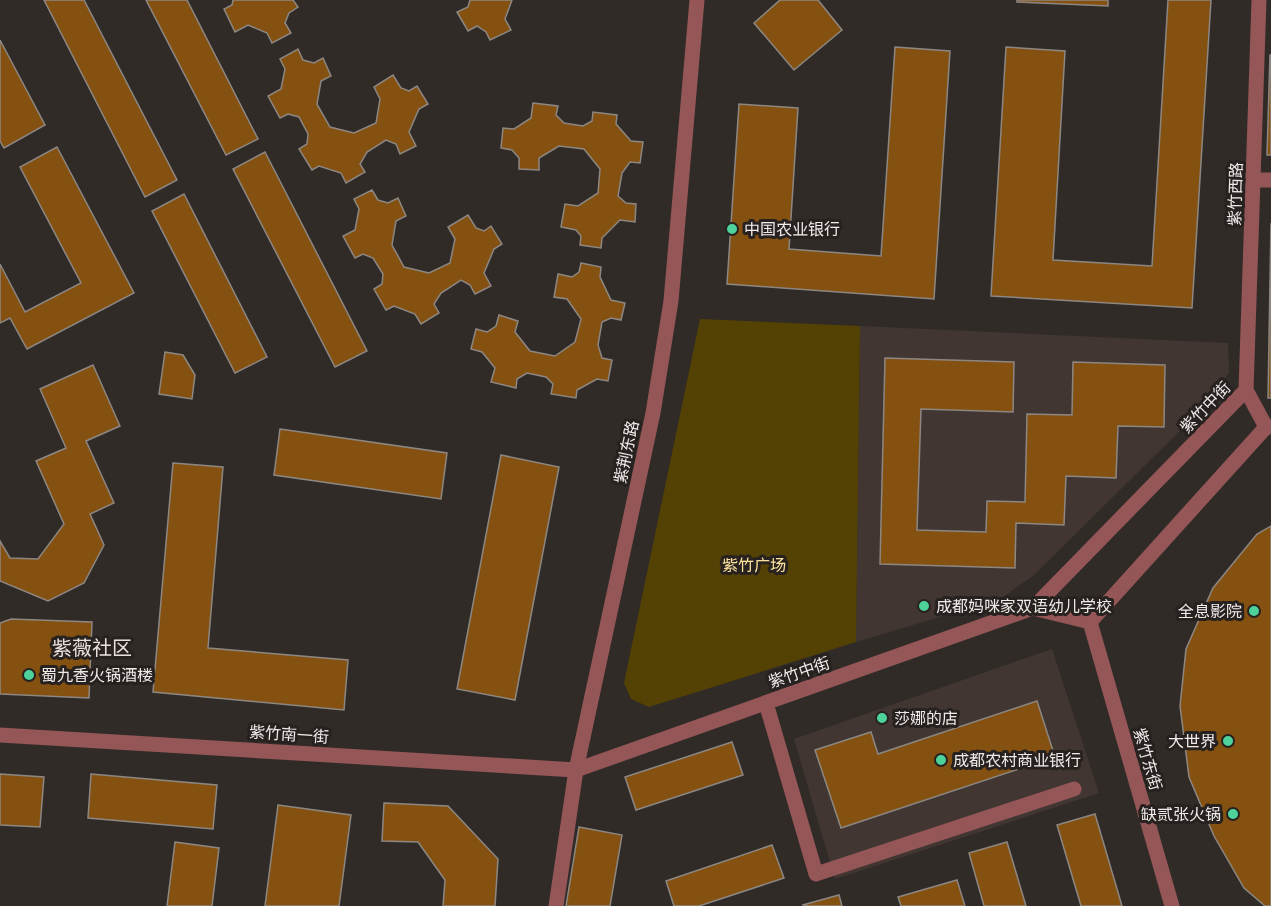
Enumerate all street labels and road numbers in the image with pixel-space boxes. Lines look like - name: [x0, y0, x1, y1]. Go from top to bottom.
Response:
- street label: 紫竹西路: [1224, 162, 1246, 226]
- street label: 紫竹中街: [1176, 377, 1234, 437]
- street label: 紫荆东路: [610, 419, 642, 485]
- street label: 紫竹中街: [765, 652, 833, 692]
- street label: 紫竹南一街: [248, 721, 330, 747]
- street label: 紫竹东街: [1130, 725, 1166, 793]

